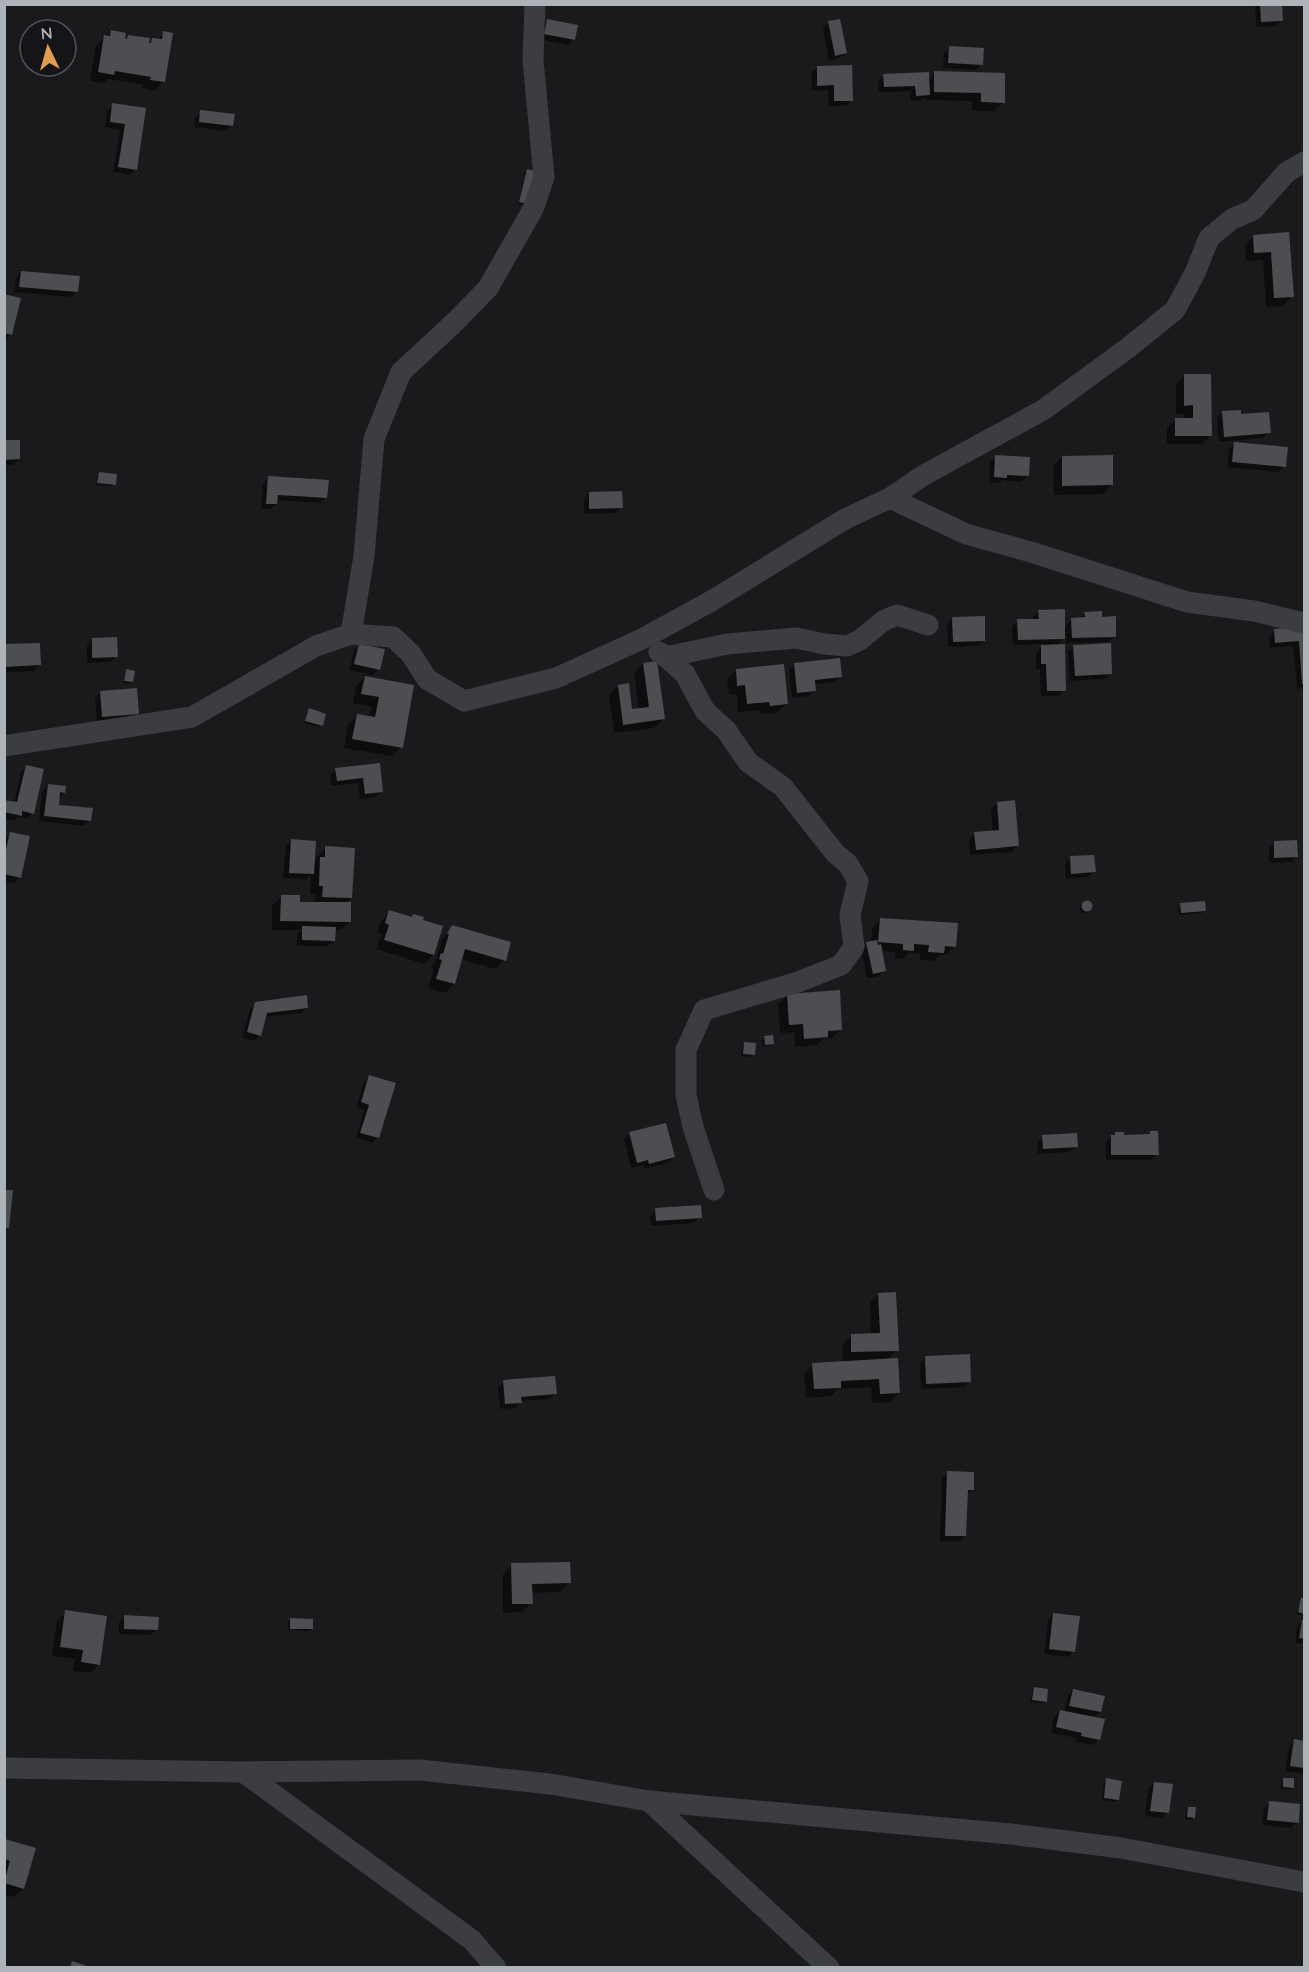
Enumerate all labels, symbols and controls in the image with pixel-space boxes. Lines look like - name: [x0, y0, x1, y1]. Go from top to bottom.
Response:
- north arrow: [18, 18, 78, 78]
- text: N: [40, 23, 53, 44]

